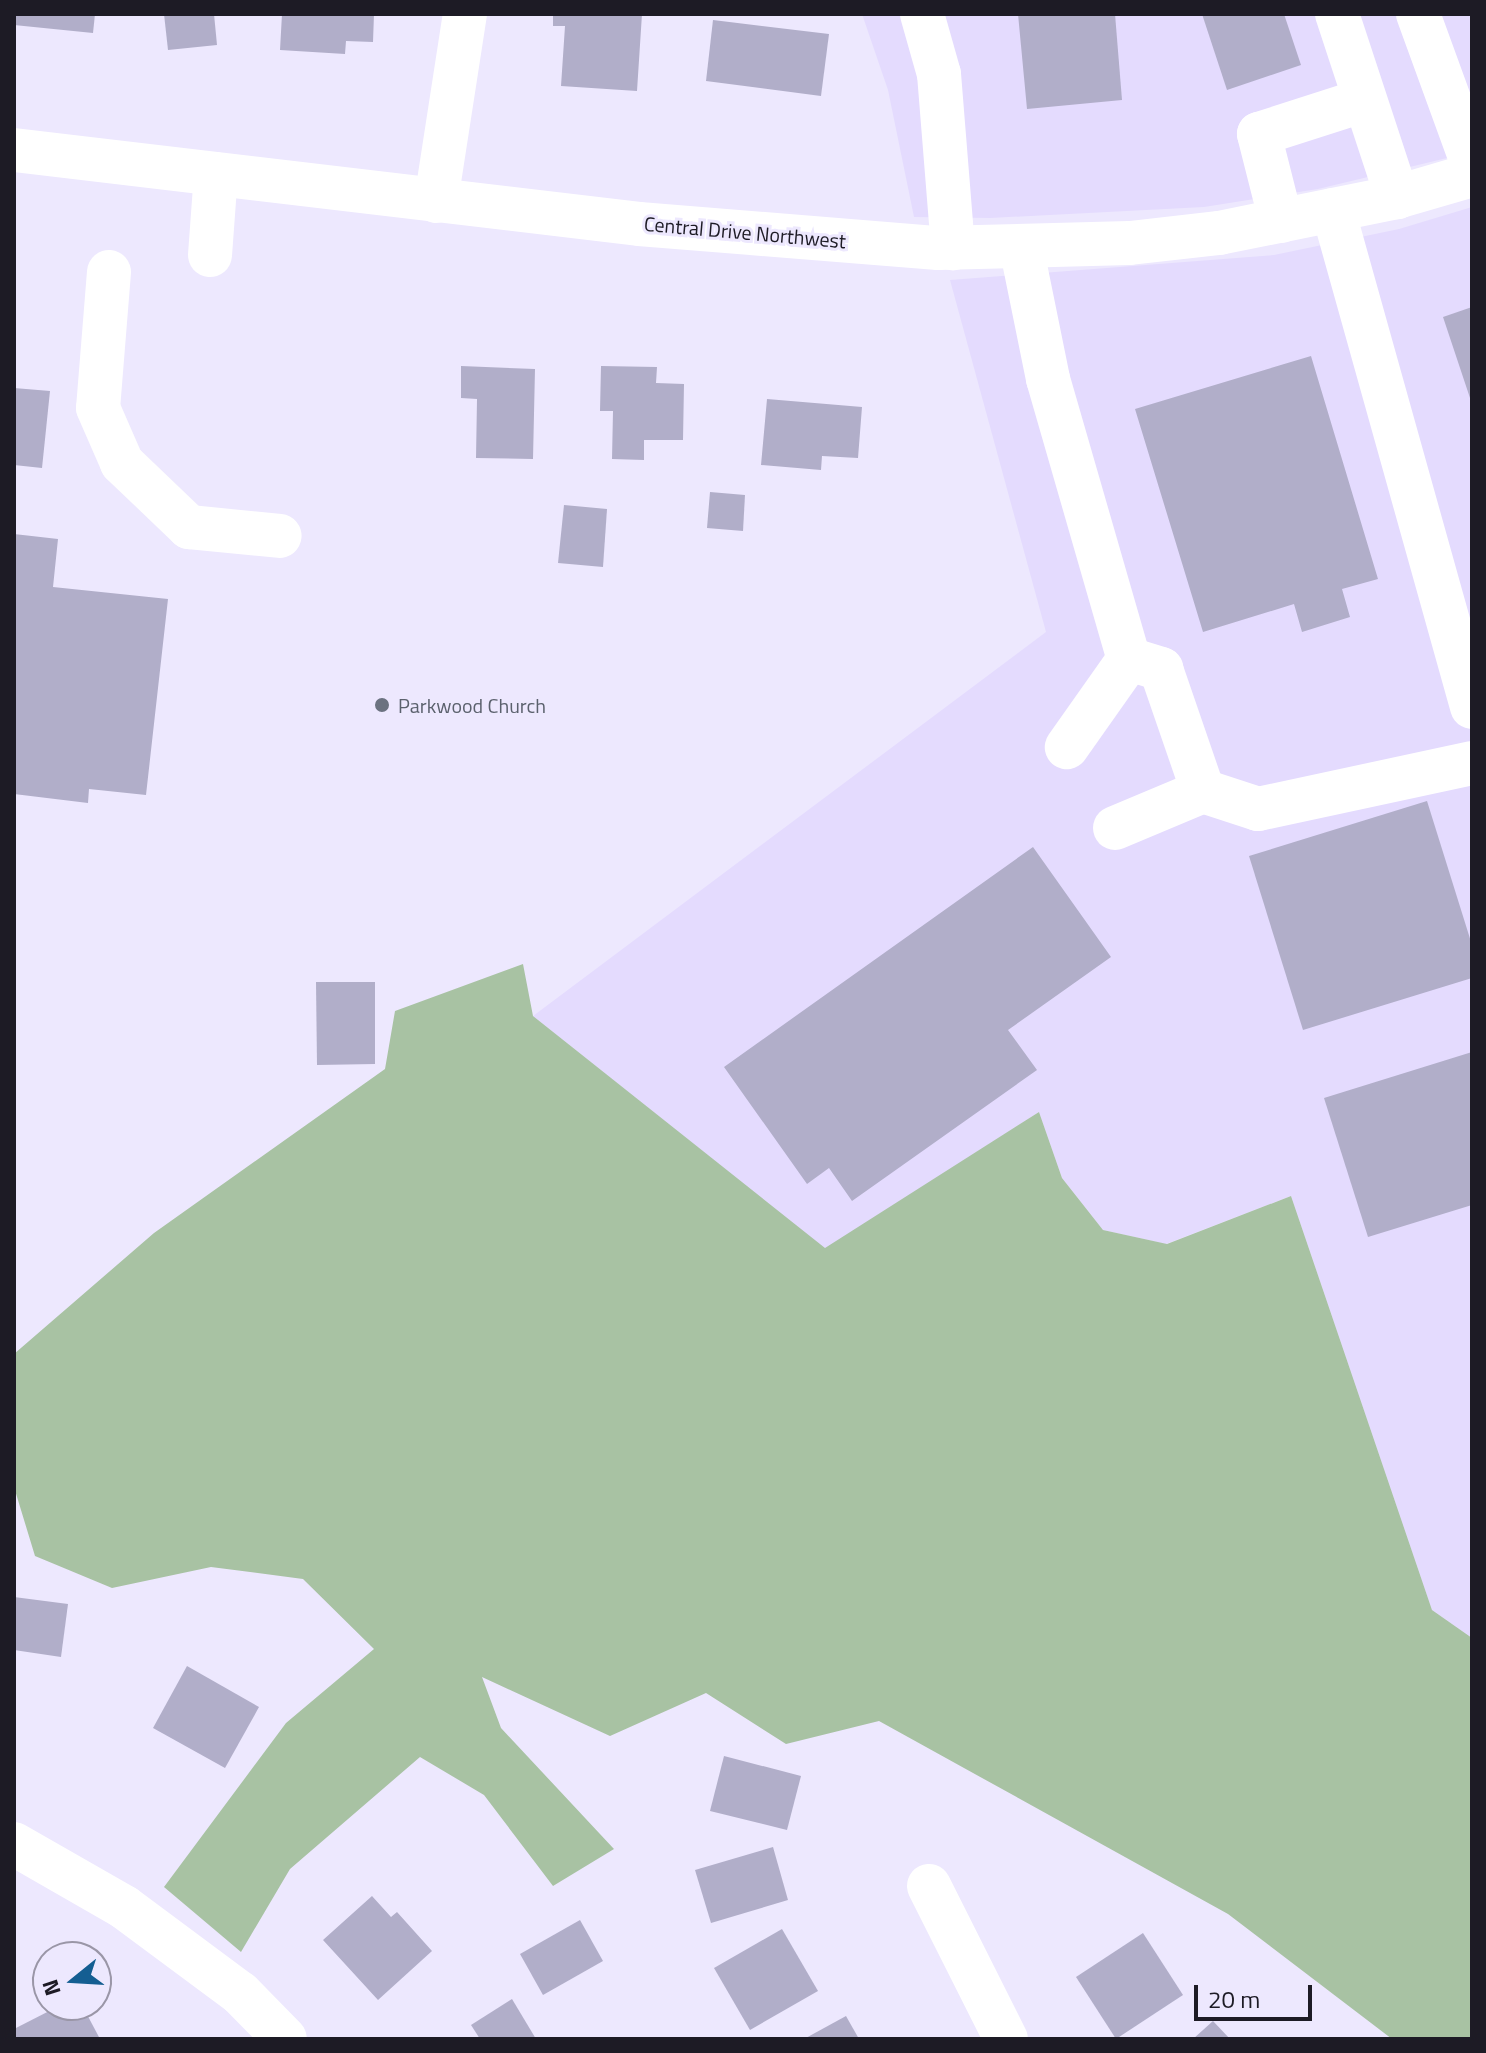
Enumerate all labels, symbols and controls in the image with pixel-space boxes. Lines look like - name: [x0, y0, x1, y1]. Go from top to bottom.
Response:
- street label: Central Drive Northwest: [643, 211, 847, 253]
- place label: Parkwood Church: [398, 693, 546, 717]
- marker: Parkwood Church: [373, 696, 391, 714]
- north arrow: [32, 1941, 112, 2021]
- scale bar: [1198, 1969, 1316, 2019]
- text: N: [33, 1975, 70, 2000]
- text: 20 m: [1208, 1981, 1260, 2017]

